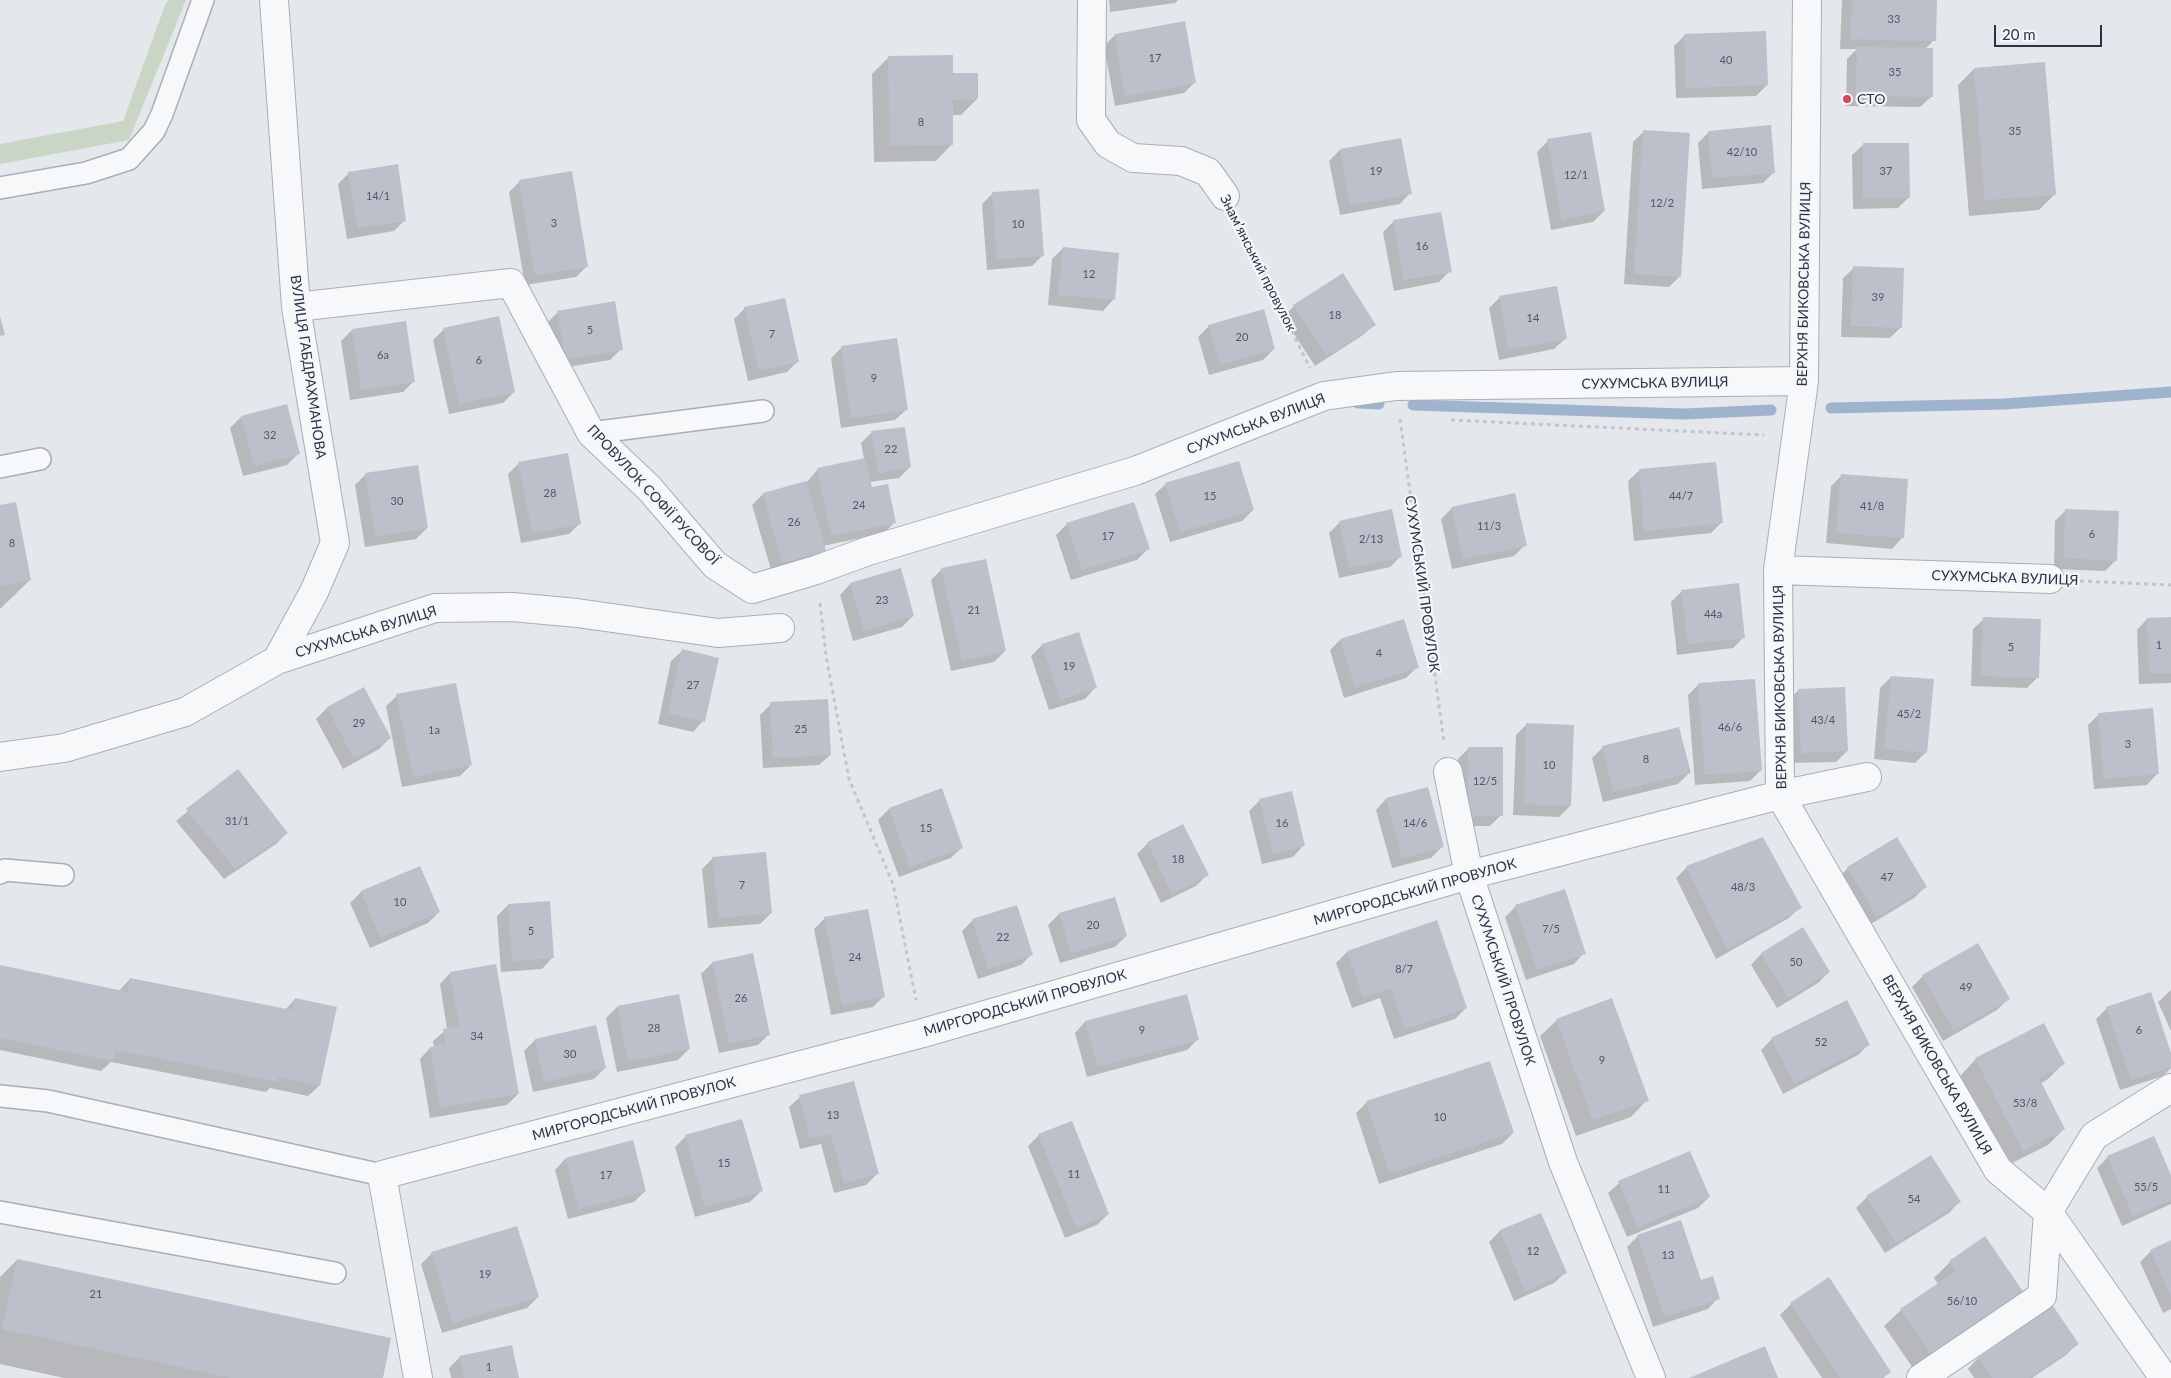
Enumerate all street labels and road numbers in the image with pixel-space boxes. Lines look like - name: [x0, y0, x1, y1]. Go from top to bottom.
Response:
- street label: ВЕРХНЯ БИКОВСЬКА ВУЛИЦЯ: [1794, 182, 1814, 386]
- street label: Знамʼянський провулок: [1216, 192, 1300, 334]
- street label: ВУЛИЦЯ ГАБДРАХМАНОВА: [287, 274, 329, 460]
- street label: СУХУМСЬКА ВУЛИЦЯ: [1581, 373, 1729, 393]
- street label: СУХУМСЬКА ВУЛИЦЯ: [1184, 390, 1328, 458]
- street label: ПРОВУЛОК СОФІЇ РУСОВОЇ: [584, 422, 722, 568]
- street label: СУХУМСЬКИЙ ПРОВУЛОК: [1401, 494, 1443, 674]
- street label: СУХУМСЬКА ВУЛИЦЯ: [1931, 567, 2079, 589]
- street label: ВЕРХНЯ БИКОВСЬКА ВУЛИЦЯ: [1770, 585, 1790, 789]
- street label: СУХУМСЬКА ВУЛИЦЯ: [293, 602, 439, 662]
- street label: МИРГОРОДСЬКИЙ ПРОВУЛОК: [1312, 855, 1518, 929]
- street label: СУХУМСЬКИЙ ПРОВУЛОК: [1467, 892, 1539, 1068]
- street label: МИРГОРОДСЬКИЙ ПРОВУЛОК: [922, 966, 1128, 1040]
- street label: ВЕРХНЯ БИКОВСЬКА ВУЛИЦЯ: [1879, 972, 1995, 1158]
- street label: МИРГОРОДСЬКИЙ ПРОВУЛОК: [530, 1074, 738, 1144]

